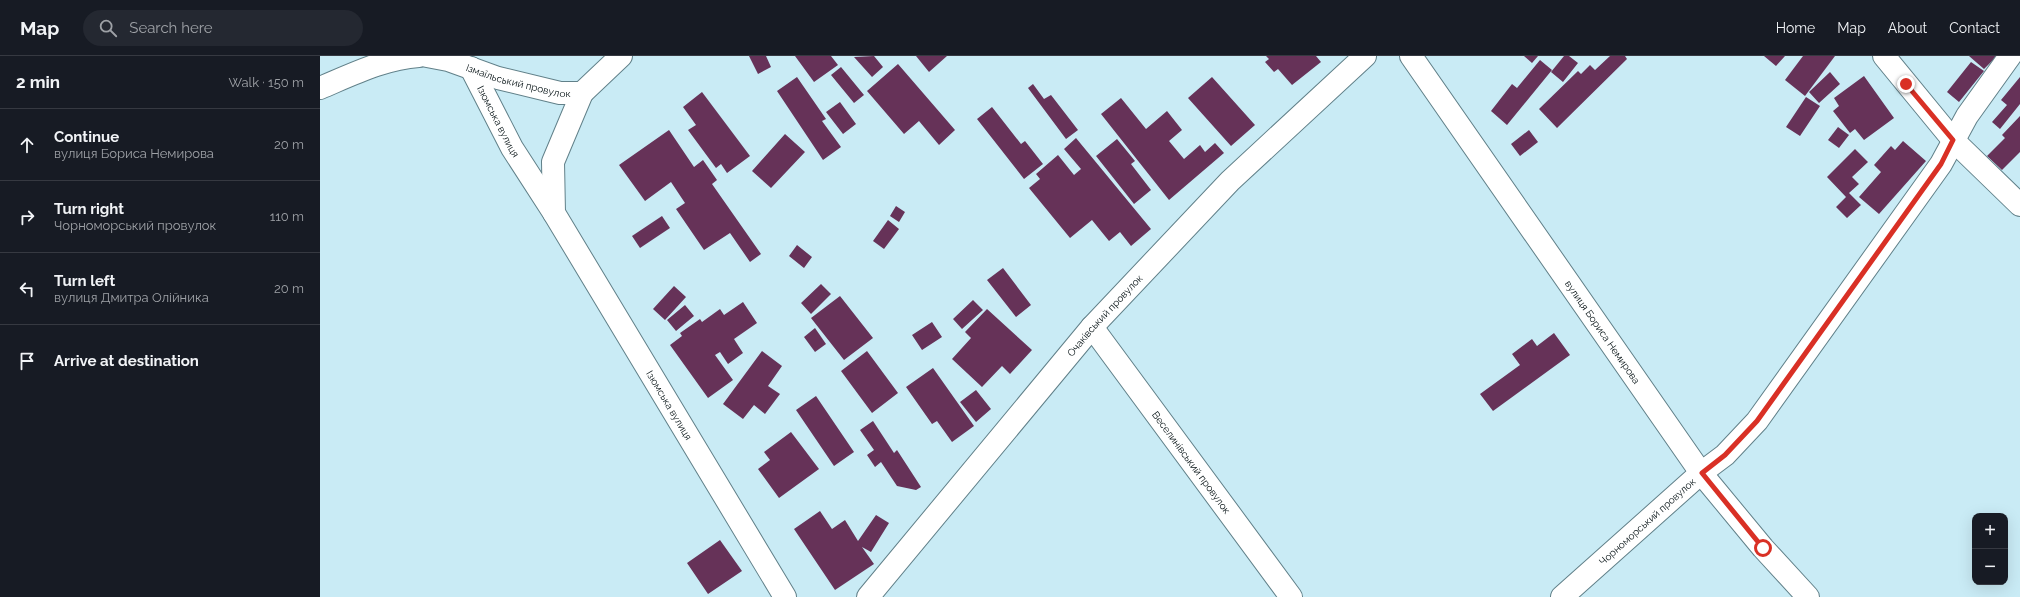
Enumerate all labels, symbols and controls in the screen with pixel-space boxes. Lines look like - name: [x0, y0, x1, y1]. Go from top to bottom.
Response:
- search box: [83, 10, 363, 46]
- text: Map: [20, 17, 59, 39]
- icon: search: [97, 17, 119, 39]
- text: Search here: [129, 19, 213, 37]
- text: Home: [1776, 20, 1815, 36]
- text: Map: [1837, 20, 1866, 36]
- text: About: [1888, 20, 1927, 36]
- text: Contact: [1949, 20, 2000, 36]
- street label: Ізмаїльський провулок: [464, 62, 571, 99]
- text: 2 min: [16, 72, 60, 92]
- text: Walk · 150 m: [229, 75, 304, 90]
- route end: [1897, 75, 1915, 93]
- street label: Ізюмська вулиця: [475, 84, 521, 159]
- text: Continue: [54, 128, 119, 146]
- icon: ahead: [16, 134, 38, 156]
- text: 20 m: [274, 137, 304, 152]
- text: вулиця Бориса Немирова: [54, 146, 214, 161]
- text: Turn right: [54, 200, 124, 218]
- icon: right: [16, 206, 38, 228]
- text: 110 m: [270, 209, 304, 224]
- text: Чорноморський провулок: [54, 218, 216, 233]
- text: Turn left: [54, 272, 115, 290]
- street label: Очаківський провулок: [1065, 272, 1145, 359]
- icon: left: [16, 278, 38, 300]
- street label: вулиця Бориса Немирова: [1563, 278, 1642, 386]
- text: 20 m: [274, 281, 304, 296]
- text: вулиця Дмитра Олійника: [54, 290, 209, 305]
- icon: arrive: [16, 350, 38, 372]
- text: Arrive at destination: [54, 352, 199, 370]
- street label: Ізюмська вулиця: [644, 369, 694, 442]
- street label: Веселинівський провулок: [1150, 409, 1233, 516]
- street label: Чорноморський провулок: [1597, 476, 1698, 567]
- map controls: [1972, 513, 2008, 585]
- button: +: [1972, 513, 2008, 549]
- route start: [1754, 539, 1772, 557]
- button: −: [1972, 549, 2008, 585]

